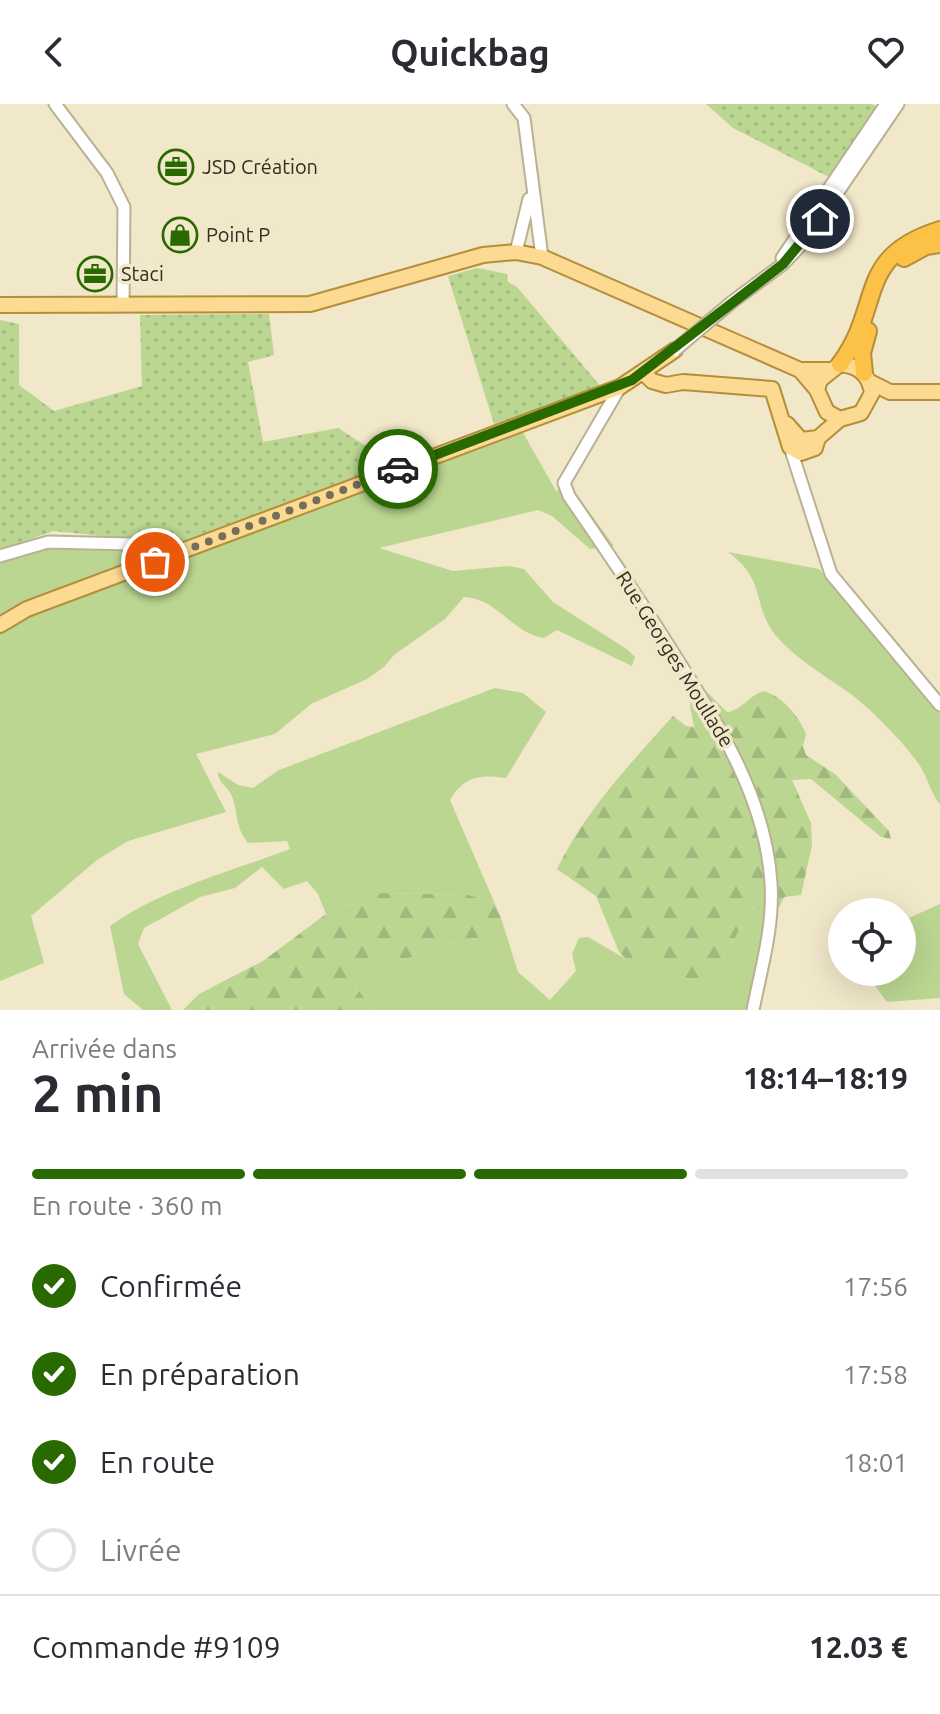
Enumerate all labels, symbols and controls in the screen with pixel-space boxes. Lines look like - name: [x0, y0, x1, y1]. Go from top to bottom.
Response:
- icon: back: [32, 30, 76, 74]
- icon: heart: [864, 30, 908, 74]
- text: Quickbag: [390, 32, 550, 73]
- office icon: JSD Création: [157, 148, 195, 186]
- place label: JSD Création: [202, 155, 318, 178]
- pin: [786, 185, 854, 253]
- icon: home: [798, 197, 842, 241]
- shop icon: Point P: [161, 216, 199, 254]
- place label: Point P: [206, 223, 270, 246]
- office icon: Staci: [76, 255, 114, 293]
- place label: Staci: [121, 262, 164, 285]
- courier: [358, 429, 438, 509]
- icon: car: [376, 447, 420, 491]
- pin: [121, 528, 189, 596]
- icon: bag: [133, 540, 177, 584]
- street label: Rue Georges Moullade: [612, 567, 739, 751]
- map controls: [828, 898, 916, 986]
- button: locate: [828, 898, 916, 986]
- text: Arrivée dans: [32, 1034, 177, 1063]
- text: 18:14–18:19: [743, 1061, 908, 1095]
- text: 2 min: [32, 1064, 163, 1122]
- text: En route · 360 m: [32, 1191, 222, 1220]
- icon: check: [32, 1264, 76, 1308]
- text: Confirmée: [100, 1269, 242, 1303]
- text: 17:56: [843, 1272, 908, 1301]
- icon: check: [32, 1352, 76, 1396]
- text: En préparation: [100, 1357, 300, 1391]
- text: 17:58: [843, 1360, 908, 1389]
- icon: check: [32, 1440, 76, 1484]
- text: En route: [100, 1445, 215, 1479]
- text: 18:01: [843, 1448, 908, 1477]
- text: Livrée: [100, 1533, 182, 1567]
- text: Commande #9109: [32, 1630, 281, 1664]
- text: 12.03 €: [809, 1630, 908, 1664]

